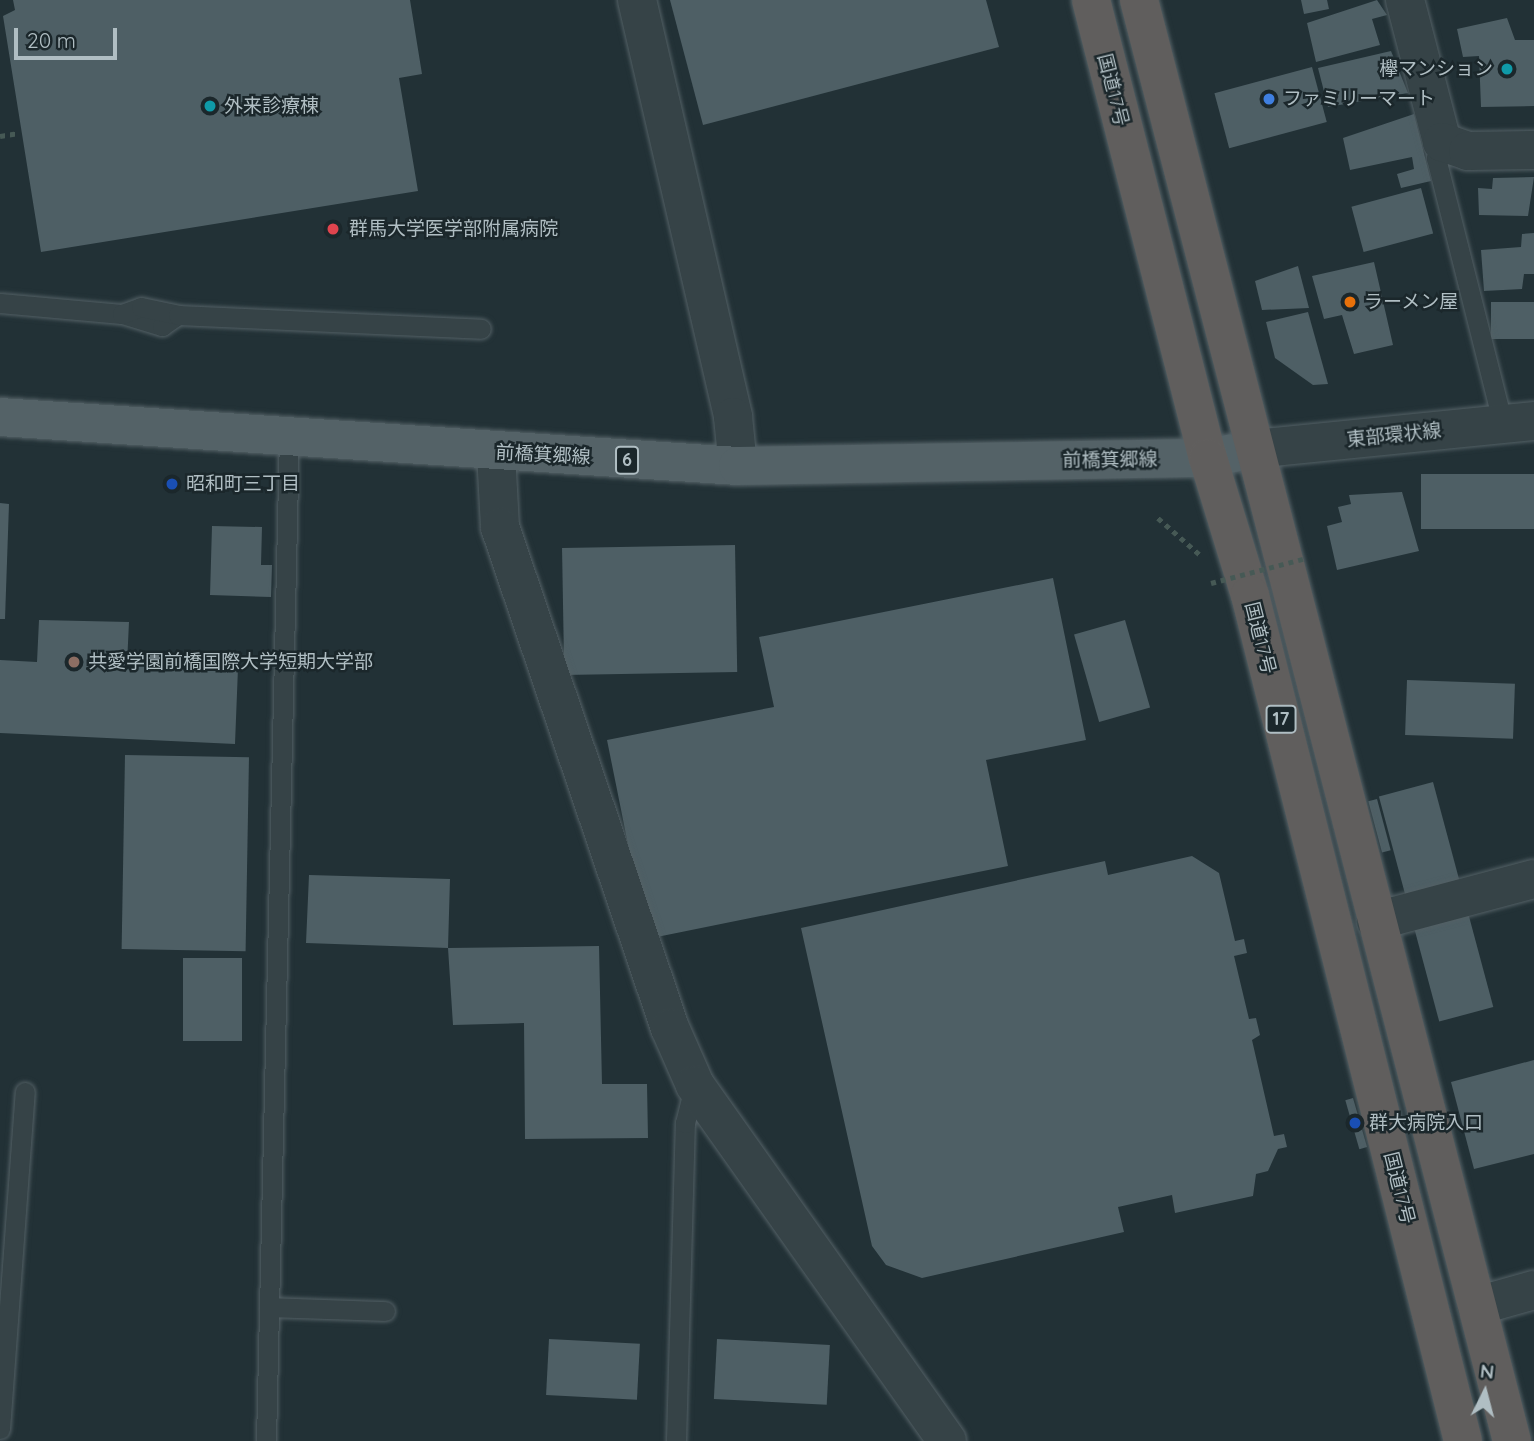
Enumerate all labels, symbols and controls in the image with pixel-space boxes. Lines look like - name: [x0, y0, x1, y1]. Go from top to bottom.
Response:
- scale bar: [18, 14, 121, 58]
- text: 20 m: [27, 27, 76, 53]
- street label: 国道17号: [1093, 51, 1133, 129]
- place label: 欅マンション: [1379, 58, 1493, 80]
- marker: 欅マンション: [1499, 61, 1515, 77]
- place label: ファミリーマート: [1283, 88, 1435, 110]
- marker: ファミリーマート: [1261, 91, 1277, 107]
- place label: 外来診療棟: [224, 95, 319, 117]
- marker: 外来診療棟: [202, 98, 218, 114]
- place label: 群馬大学医学部附属病院: [349, 218, 558, 240]
- marker: 群馬大学医学部附属病院: [323, 219, 343, 239]
- place label: ラーメン屋: [1364, 291, 1459, 313]
- marker: ラーメン屋: [1342, 294, 1358, 310]
- street label: 東部環状線: [1346, 419, 1442, 451]
- street label: 前橋箕郷線: [495, 441, 591, 469]
- road number: 6: [615, 446, 639, 474]
- street label: 前橋箕郷線: [1062, 448, 1158, 472]
- place label: 昭和町三丁目: [186, 473, 300, 495]
- marker: 昭和町三丁目: [164, 476, 180, 492]
- street label: 国道17号: [1240, 599, 1280, 677]
- place label: 共愛学園前橋国際大学短期大学部: [88, 651, 373, 673]
- marker: 共愛学園前橋国際大学短期大学部: [66, 654, 82, 670]
- road number: 17: [1265, 704, 1297, 734]
- place label: 群大病院入口: [1369, 1112, 1483, 1134]
- marker: 群大病院入口: [1347, 1115, 1363, 1131]
- street label: 国道17号: [1379, 1149, 1419, 1227]
- north arrow: [1450, 1357, 1520, 1427]
- text: N: [1479, 1358, 1495, 1384]

